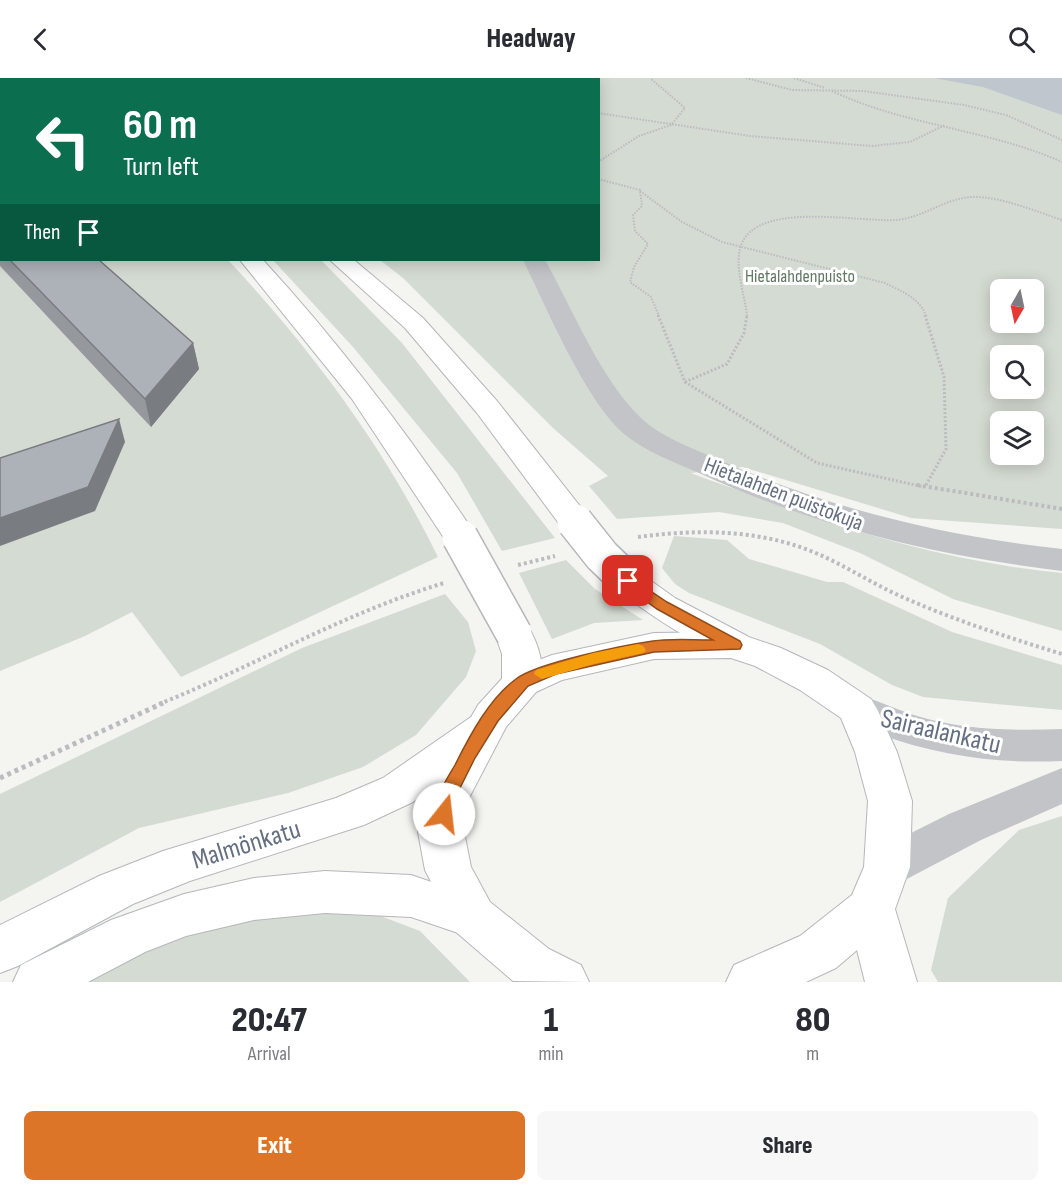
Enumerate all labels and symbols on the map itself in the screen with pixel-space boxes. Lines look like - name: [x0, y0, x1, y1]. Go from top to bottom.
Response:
- park label: Hietalahdenpuisto: [745, 266, 855, 287]
- north arrow: [990, 279, 1044, 333]
- street label: Hietalahden puistokuja: [700, 452, 867, 537]
- pin: [602, 555, 653, 606]
- street label: Sairaalankatu: [878, 703, 1004, 761]
- position arrow: [412, 782, 476, 846]
- street label: Malmönkatu: [188, 813, 304, 877]

